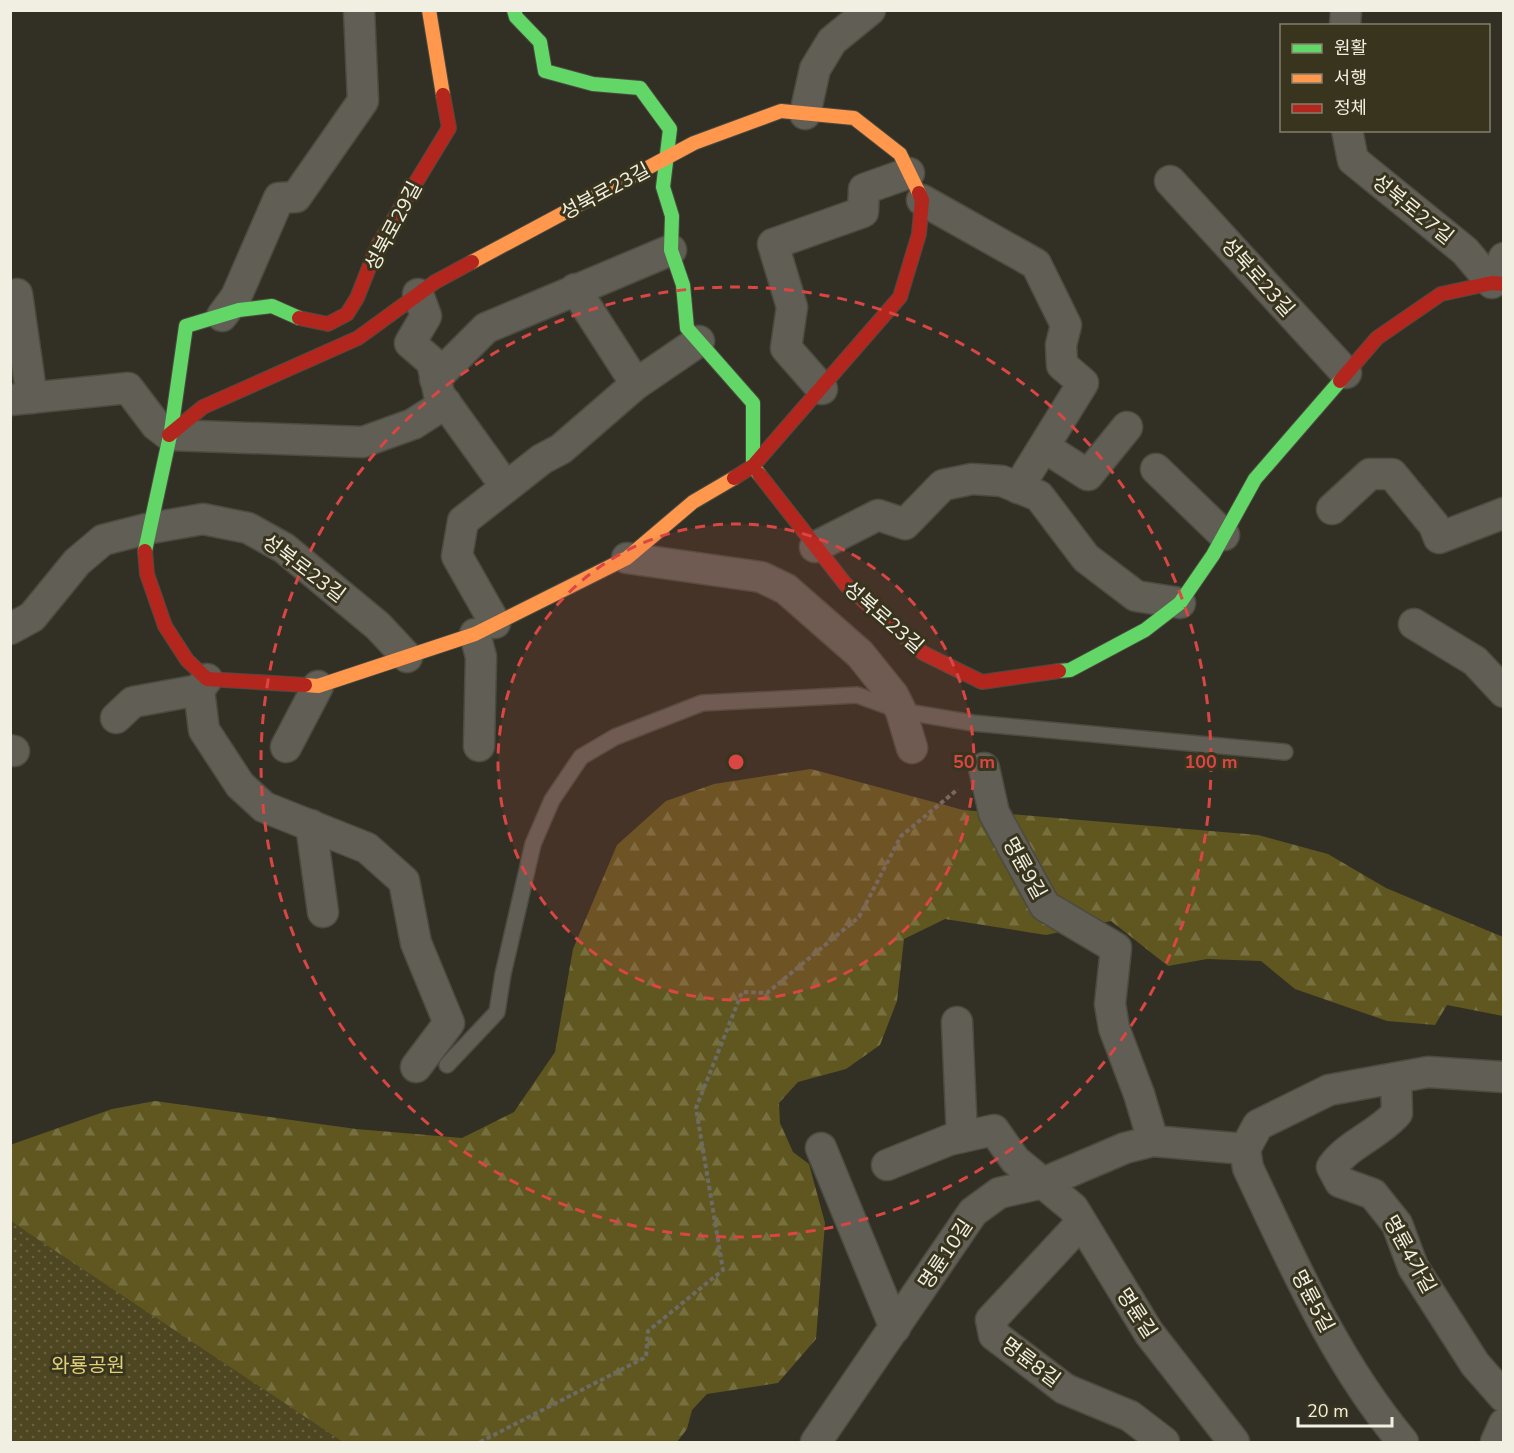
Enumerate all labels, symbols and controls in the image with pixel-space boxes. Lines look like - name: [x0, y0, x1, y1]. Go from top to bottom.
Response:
- legend: [1280, 24, 1490, 132]
- text: 원활: [1334, 36, 1367, 60]
- text: 서행: [1334, 66, 1367, 90]
- text: 정체: [1334, 96, 1367, 120]
- street label: 성북로23길: [556, 157, 655, 226]
- street label: 성북로27길: [1366, 168, 1459, 251]
- street label: 성북로29길: [359, 177, 428, 276]
- street label: 성북로23길: [1215, 232, 1300, 323]
- street label: 성북로23길: [257, 528, 351, 609]
- street label: 성북로23길: [838, 575, 929, 660]
- text: 50 m: [953, 750, 995, 774]
- text: 100 m: [1184, 750, 1238, 774]
- centre of rings: [726, 752, 746, 772]
- street label: 명륜9길: [996, 832, 1053, 904]
- street label: 명륜4가길: [1377, 1210, 1442, 1298]
- street label: 명륜10길: [912, 1214, 979, 1295]
- street label: 명륜5길: [1285, 1265, 1340, 1337]
- street label: 명륜길: [1110, 1283, 1163, 1344]
- street label: 명륜8길: [996, 1331, 1066, 1393]
- park label: 와룡공원: [51, 1352, 125, 1379]
- scale bar: [1298, 1390, 1392, 1428]
- text: 20 m: [1307, 1399, 1349, 1423]

